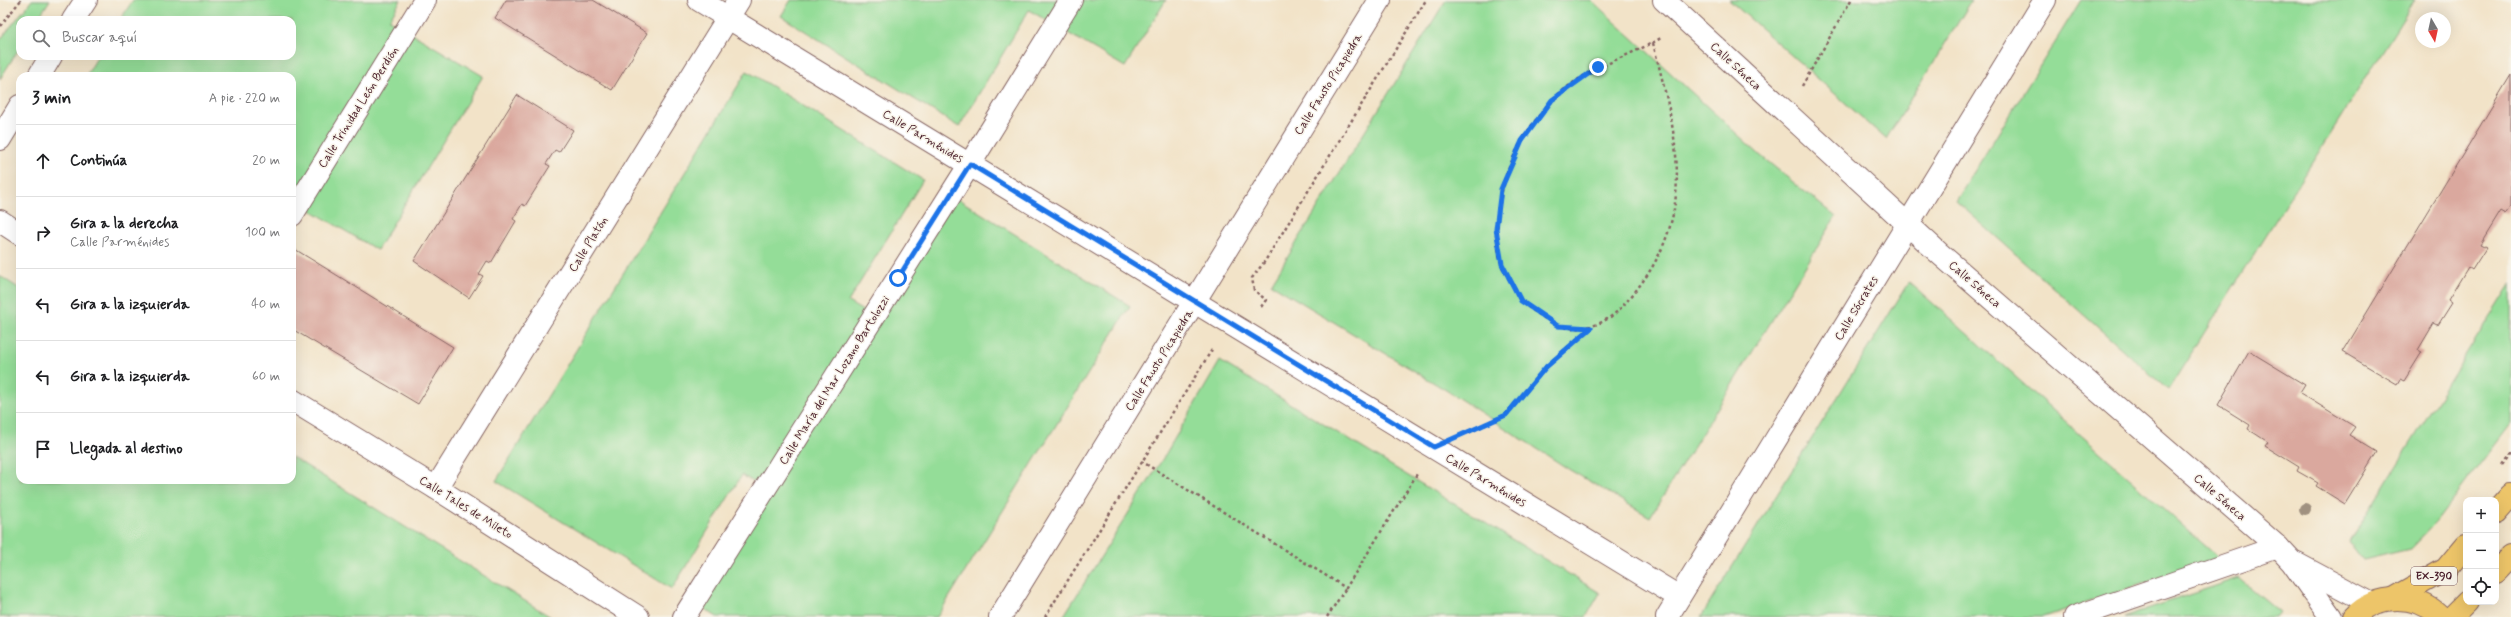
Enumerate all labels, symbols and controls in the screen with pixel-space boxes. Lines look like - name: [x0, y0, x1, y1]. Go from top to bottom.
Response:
- north arrow: [2415, 12, 2451, 48]
- search box: [16, 16, 296, 60]
- icon: search: [30, 27, 52, 49]
- text: Buscar aquí: [62, 28, 137, 48]
- street label: Calle Fausto Picapiedra: [1291, 30, 1367, 138]
- street label: Calle Séneca: [1706, 39, 1764, 95]
- street label: Calle Trinidad León Berdión: [315, 44, 403, 171]
- route end: [1589, 58, 1607, 76]
- text: 3 min: [32, 87, 71, 109]
- text: A pie · 220 m: [209, 90, 280, 107]
- street label: Calle Parménides: [879, 106, 966, 167]
- icon: ahead: [32, 150, 54, 172]
- text: Continúa: [70, 151, 127, 171]
- text: 20 m: [252, 152, 280, 169]
- text: Gira a la derecha: [70, 214, 179, 234]
- street label: Calle Platón: [565, 214, 612, 275]
- icon: right: [32, 222, 54, 244]
- text: 100 m: [245, 224, 280, 241]
- text: Calle Parménides: [70, 234, 169, 251]
- street label: Calle Séneca: [1945, 258, 2004, 312]
- route start: [889, 269, 907, 287]
- street label: Calle Sócrates: [1831, 273, 1883, 344]
- street label: Calle María del Mar Lozano Bartolozzi: [776, 293, 894, 468]
- icon: left: [32, 294, 54, 316]
- text: Gira a la izquierda: [70, 295, 189, 315]
- text: 40 m: [251, 296, 280, 313]
- street label: Calle Fausto Picapiedra: [1122, 306, 1198, 414]
- icon: left: [32, 366, 54, 388]
- text: Gira a la izquierda: [70, 367, 189, 387]
- text: 60 m: [252, 368, 280, 385]
- icon: arrive: [32, 438, 54, 460]
- text: Llegada al destino: [70, 439, 183, 459]
- street label: Calle Parménides: [1442, 450, 1529, 511]
- street label: Calle Séneca: [2190, 471, 2249, 525]
- street label: Calle Tales de Mileto: [416, 473, 515, 543]
- map controls: [2463, 497, 2499, 605]
- button: +: [2463, 497, 2499, 533]
- button: −: [2463, 533, 2499, 569]
- road number: EX-390: [2411, 567, 2457, 585]
- button: locate: [2463, 569, 2499, 605]

